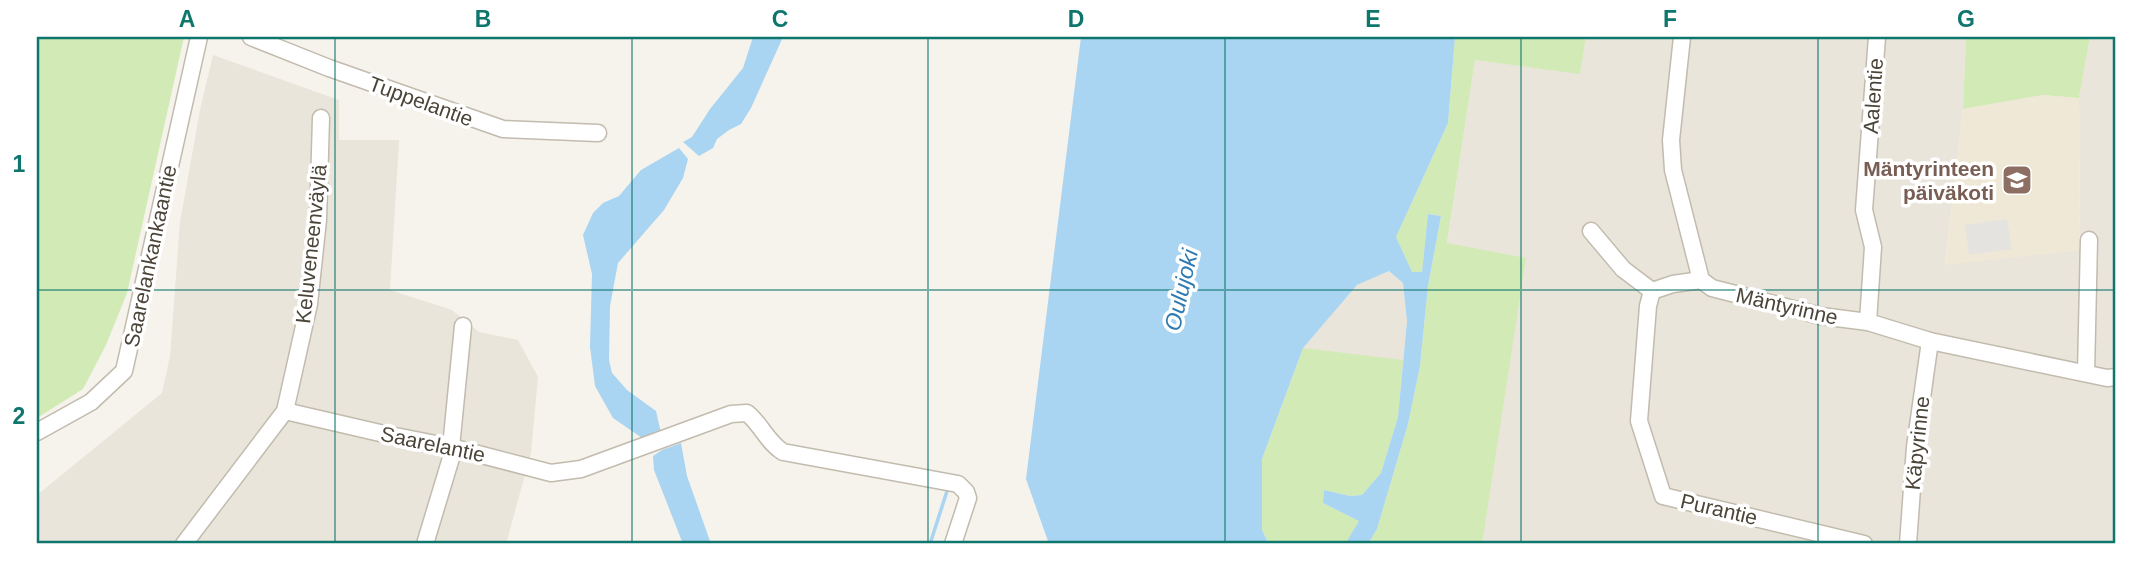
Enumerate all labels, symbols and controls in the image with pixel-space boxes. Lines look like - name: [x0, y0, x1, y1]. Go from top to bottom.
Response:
- text: A: [179, 6, 195, 32]
- text: B: [475, 6, 491, 32]
- text: C: [772, 6, 788, 32]
- text: D: [1068, 6, 1084, 32]
- text: E: [1365, 6, 1381, 32]
- text: F: [1663, 6, 1677, 32]
- text: G: [1957, 6, 1975, 32]
- street label: Aalentie: [1859, 57, 1887, 135]
- street label: Tuppelantie: [366, 72, 476, 130]
- text: 1: [13, 151, 26, 177]
- place label: Mäntyrinteen päiväkoti: [1863, 157, 1994, 204]
- street label: Saarelankankaantie: [119, 163, 181, 349]
- street label: Keluveneenväylä: [291, 163, 331, 325]
- school or university icon: Mäntyrinteen päiväkoti: [2000, 163, 2034, 197]
- water label: Oulujoki: [1159, 246, 1203, 333]
- street label: Mäntyrinne: [1734, 283, 1840, 329]
- street label: Käpyrinne: [1901, 395, 1933, 491]
- text: 2: [13, 403, 25, 429]
- street label: Saarelantie: [379, 422, 487, 466]
- street label: Purantie: [1678, 489, 1760, 529]

